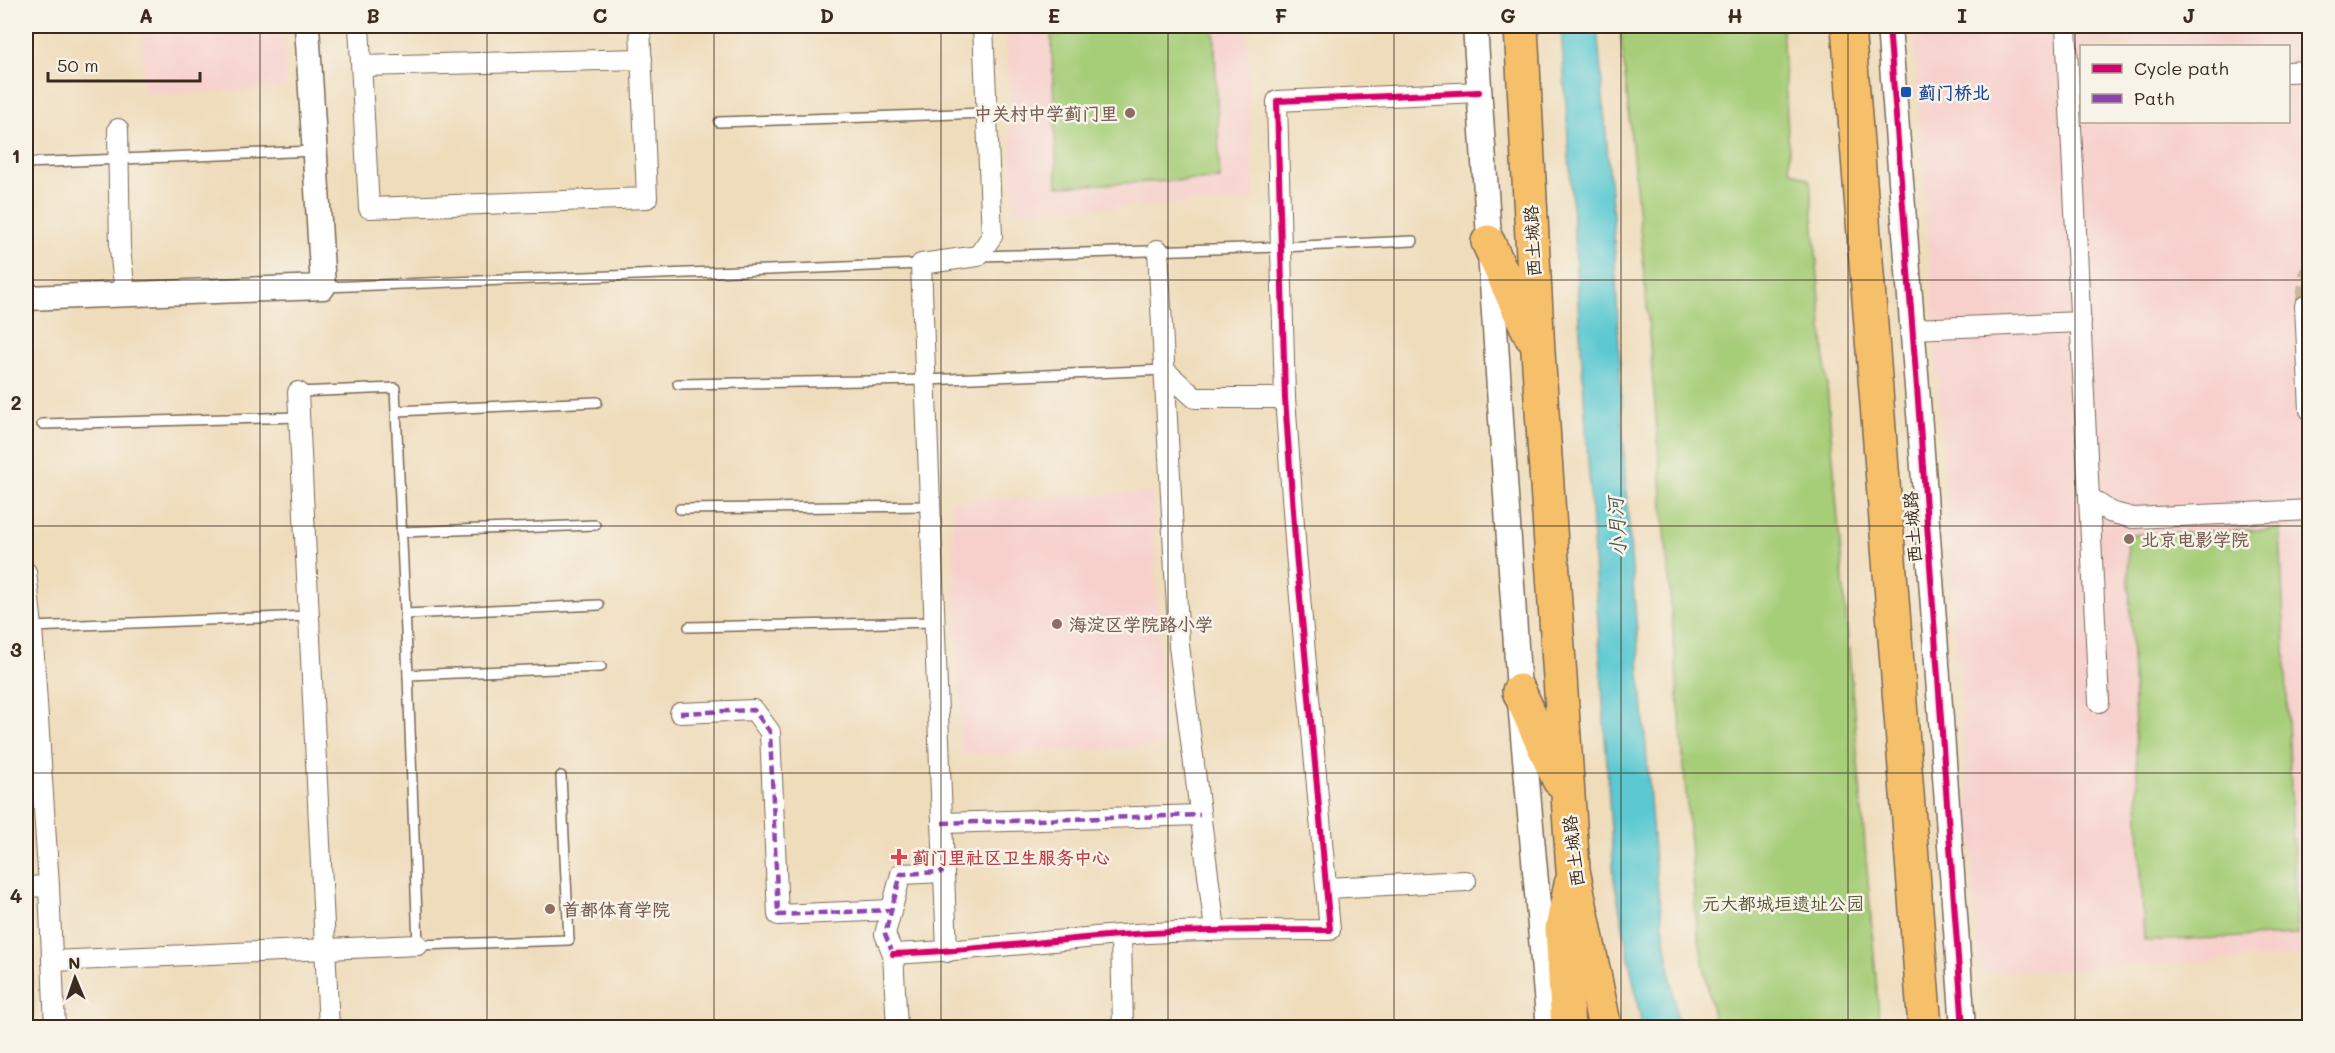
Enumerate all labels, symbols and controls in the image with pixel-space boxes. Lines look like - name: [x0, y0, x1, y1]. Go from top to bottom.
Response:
- text: A: [139, 2, 153, 28]
- text: B: [366, 2, 380, 28]
- text: C: [593, 2, 608, 28]
- text: D: [820, 2, 834, 28]
- text: E: [1048, 2, 1060, 28]
- text: F: [1275, 2, 1288, 28]
- text: G: [1500, 2, 1516, 28]
- text: H: [1727, 2, 1743, 28]
- text: I: [1957, 2, 1967, 28]
- text: J: [2182, 2, 2196, 28]
- scale bar: [48, 45, 200, 83]
- legend: [2080, 45, 2290, 123]
- text: 50 m: [57, 53, 99, 77]
- text: Cycle path: [2134, 56, 2229, 80]
- place label: 蓟门桥北: [1918, 80, 1990, 104]
- marker: 蓟门桥北: [1899, 85, 1913, 99]
- text: Path: [2134, 86, 2174, 110]
- place label: 中关村中学蓟门里: [974, 101, 1118, 125]
- marker: 中关村中学蓟门里: [1123, 106, 1137, 120]
- text: 1: [12, 142, 20, 168]
- street label: 西土城路: [1518, 204, 1546, 278]
- text: 2: [10, 389, 22, 415]
- street label: 西土城路: [1898, 490, 1926, 564]
- water label: 小月河: [1601, 493, 1631, 558]
- place label: 北京电影学院: [2141, 527, 2249, 551]
- marker: 北京电影学院: [2122, 532, 2136, 546]
- place label: 海淀区学院路小学: [1069, 612, 1213, 636]
- marker: 海淀区学院路小学: [1050, 617, 1064, 631]
- text: 3: [10, 636, 22, 662]
- street label: 西土城路: [1557, 814, 1589, 888]
- place label: 蓟门里社区卫生服务中心: [912, 845, 1110, 869]
- marker: 蓟门里社区卫生服务中心: [890, 848, 908, 866]
- text: 4: [10, 882, 23, 908]
- park label: 元大都城垣遗址公园: [1702, 891, 1864, 915]
- place label: 首都体育学院: [562, 897, 670, 921]
- marker: 首都体育学院: [543, 902, 557, 916]
- north arrow: [45, 948, 105, 1008]
- text: N: [68, 952, 81, 973]

